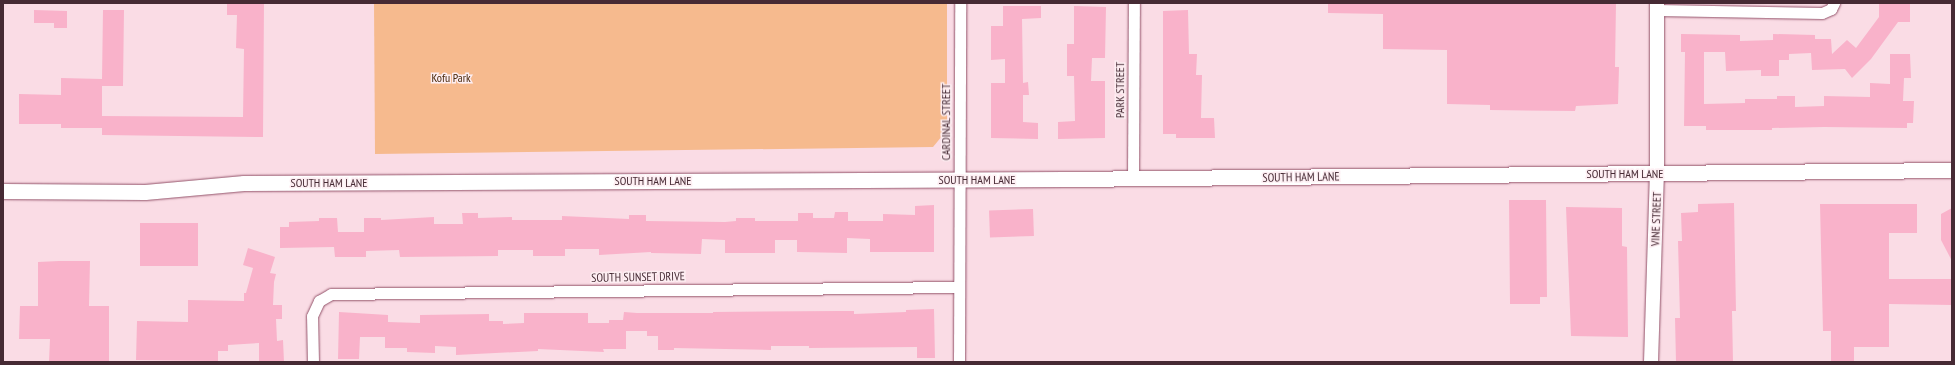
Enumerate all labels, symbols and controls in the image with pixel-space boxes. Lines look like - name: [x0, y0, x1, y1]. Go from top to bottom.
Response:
- street label: PARK STREET: [1113, 62, 1127, 118]
- park label: Kofu Park: [431, 71, 471, 85]
- street label: CARDINAL STREET: [939, 83, 953, 161]
- street label: SOUTH HAM LANE: [1587, 167, 1663, 181]
- street label: SOUTH HAM LANE: [1262, 169, 1340, 185]
- street label: SOUTH HAM LANE: [939, 173, 1015, 187]
- street label: SOUTH HAM LANE: [615, 174, 691, 188]
- street label: SOUTH HAM LANE: [291, 176, 367, 190]
- street label: VINE STREET: [1648, 192, 1664, 246]
- street label: SOUTH SUNSET DRIVE: [591, 269, 685, 285]

